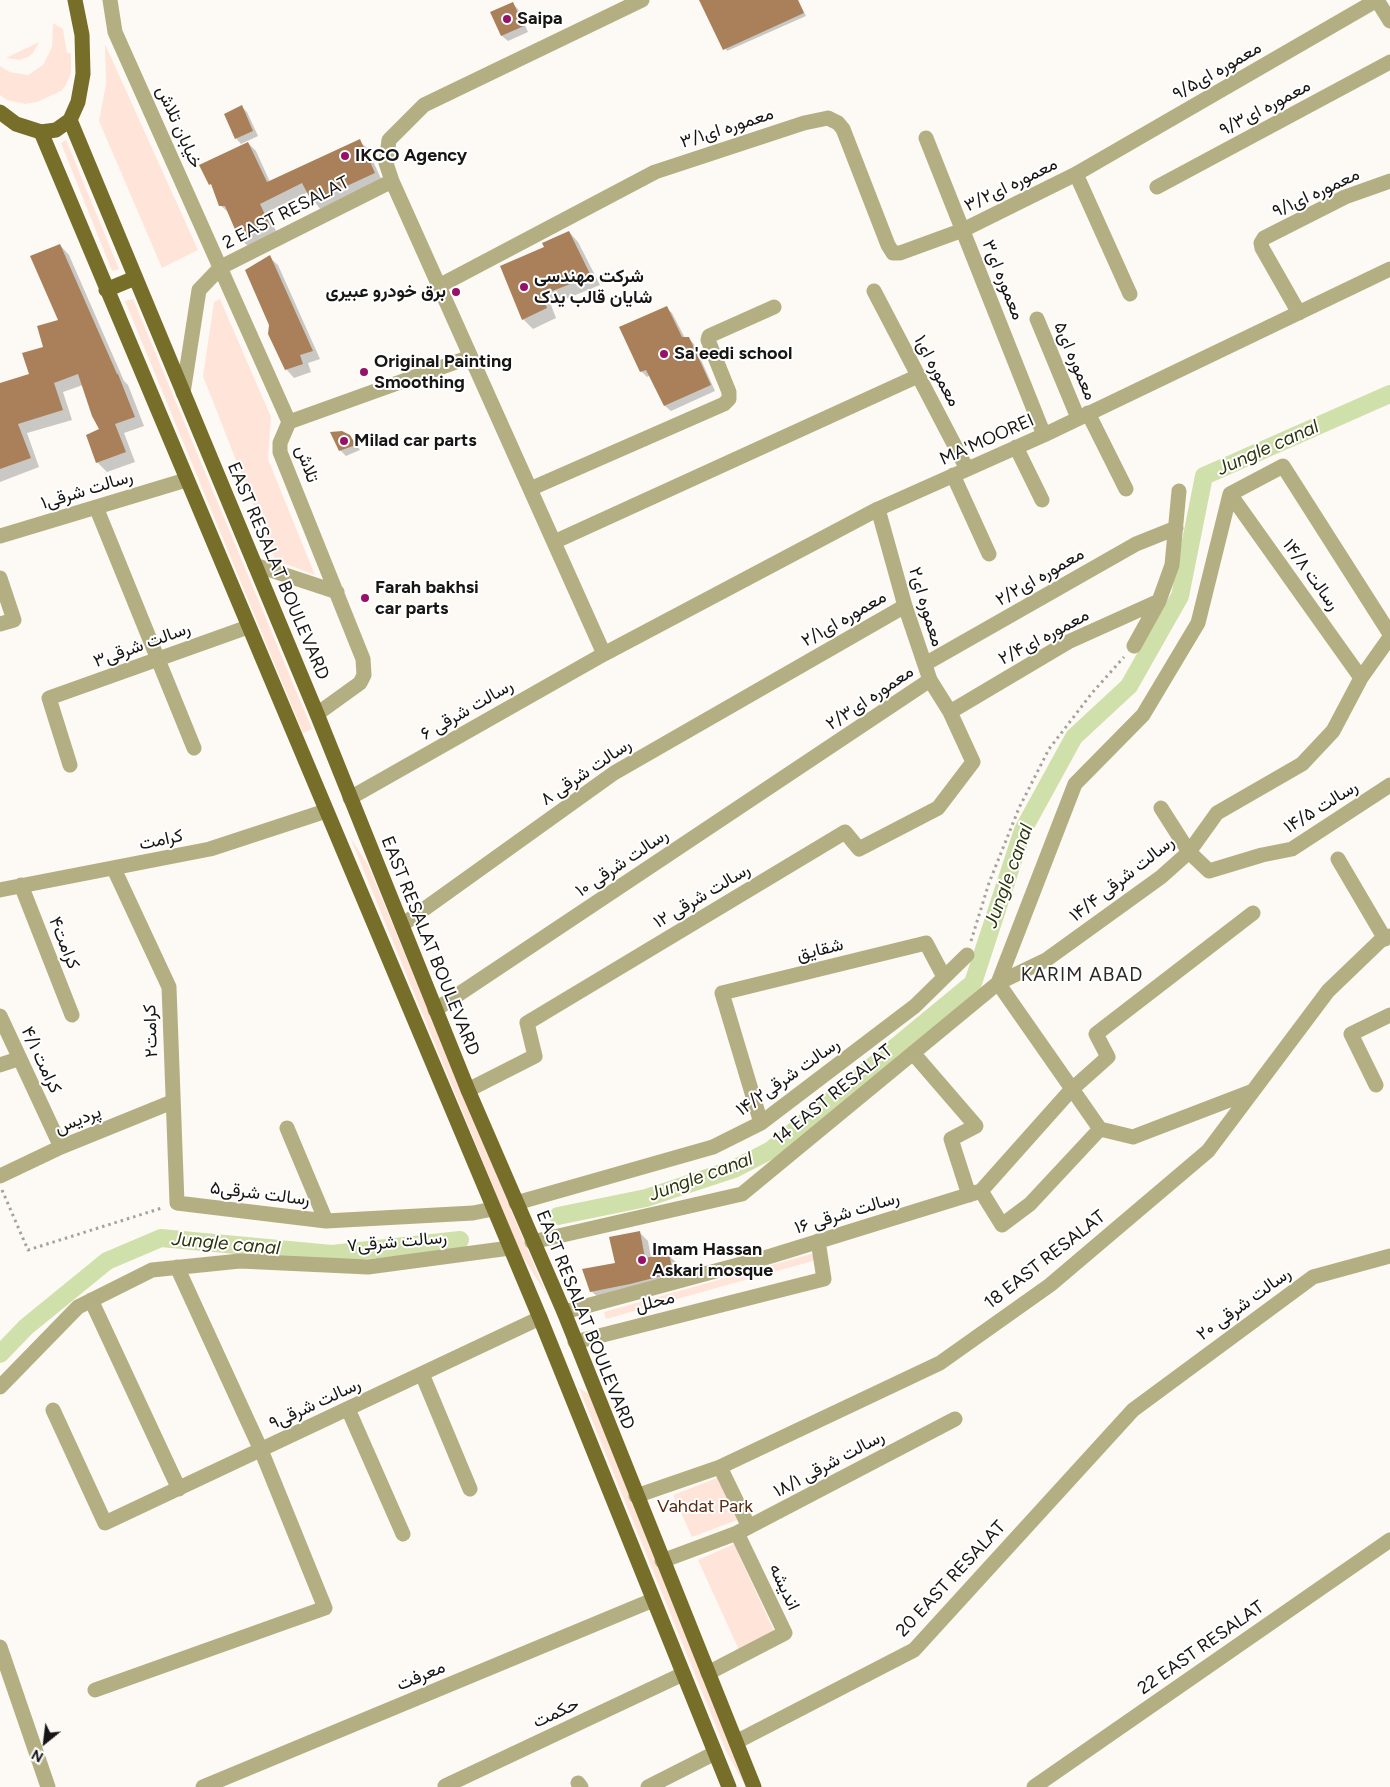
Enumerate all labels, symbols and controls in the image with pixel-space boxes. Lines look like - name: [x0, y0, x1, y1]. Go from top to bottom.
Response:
- place label: Saipa: [517, 8, 563, 30]
- marker: Saipa: [501, 13, 513, 25]
- street label: معموره ای۹/۵: [1169, 37, 1265, 105]
- street label: معموره ای۹/۳: [1216, 75, 1314, 141]
- street label: خیابان تلاش: [151, 82, 207, 172]
- street label: معموره ای۳/۱: [678, 103, 776, 153]
- place label: IKCO Agency: [355, 145, 467, 167]
- marker: IKCO Agency: [339, 150, 351, 162]
- street label: معموره ای۳/۲: [961, 153, 1061, 217]
- street label: معموره ای۹/۱: [1269, 163, 1363, 223]
- street label: 2 EAST RESALAT: [219, 172, 353, 254]
- street label: معموره ای۳: [977, 237, 1029, 323]
- place label: شرکت مهندسی شایان قالب یدک: [534, 266, 652, 308]
- place label: برق خودرو عبیری: [325, 281, 446, 303]
- marker: شرکت مهندسی شایان قالب یدک: [518, 281, 530, 293]
- marker: برق خودرو عبیری: [450, 286, 462, 298]
- street label: معموره ای۵: [1049, 318, 1101, 404]
- street label: معموره ای۱: [909, 332, 965, 410]
- place label: Sa'eedi school: [674, 343, 792, 365]
- marker: Sa'eedi school: [658, 348, 670, 360]
- place label: Original Painting Smoothing: [374, 351, 512, 394]
- marker: Original Painting Smoothing: [358, 366, 370, 378]
- street label: MA'MOOREI: [936, 410, 1038, 470]
- water label: Jungle canal: [1214, 415, 1322, 481]
- place label: Milad car parts: [354, 430, 477, 452]
- marker: Milad car parts: [338, 435, 350, 447]
- street label: تلاش: [291, 442, 323, 486]
- street label: EAST RESALAT BOULEVARD: [222, 459, 334, 683]
- street label: رسالت شرقی۱: [38, 466, 136, 514]
- street label: رسالت ۱۴/۸: [1278, 535, 1344, 615]
- street label: معموره ای۲/۲: [992, 543, 1088, 611]
- street label: معموره ای۲: [904, 565, 948, 649]
- place label: Farah bakhsi car parts: [375, 577, 479, 620]
- street label: معموره ای۲/۱: [798, 586, 890, 652]
- marker: Farah bakhsi car parts: [359, 592, 371, 604]
- street label: معموره ای۲/۴: [995, 604, 1093, 670]
- street label: رسالت شرقی۳: [91, 617, 193, 673]
- street label: معموره ای۲/۳: [822, 661, 918, 735]
- street label: رسالت شرقی ۶: [417, 675, 517, 745]
- street label: رسالت شرقی ۸: [536, 734, 636, 810]
- street label: رسالت ۱۴/۵: [1280, 776, 1362, 838]
- water label: Jungle canal: [980, 821, 1038, 931]
- street label: رسالت شرقی ۱۰: [572, 824, 672, 902]
- street label: کرامت: [137, 825, 185, 855]
- street label: رسالت شرقی ۱۴/۴: [1065, 831, 1179, 927]
- street label: EAST RESALAT BOULEVARD: [376, 833, 484, 1059]
- street label: رسالت شرقی ۱۲: [650, 859, 754, 933]
- street label: کرامت۴: [44, 914, 84, 972]
- street label: شقایق: [794, 934, 846, 966]
- district label: KARIM ABAD: [1019, 964, 1145, 986]
- street label: کرامت۲: [139, 1004, 163, 1058]
- street label: کرامت ۴/۱: [16, 1023, 66, 1097]
- street label: رسالت شرقی۱۴/۲: [732, 1033, 844, 1121]
- street label: 14 EAST RESALAT: [769, 1040, 897, 1150]
- street label: پردیس: [52, 1101, 104, 1139]
- water label: Jungle canal: [646, 1148, 756, 1206]
- street label: رسالت شرقی۵: [209, 1177, 311, 1211]
- street label: رسالت شرقی ۱۶: [792, 1187, 902, 1239]
- street label: 18 EAST RESALAT: [980, 1206, 1110, 1314]
- street label: EAST RESALAT BOULEVARD: [531, 1207, 639, 1433]
- street label: رسالت شرقی۷: [346, 1227, 448, 1257]
- water label: Jungle canal: [171, 1228, 281, 1260]
- place label: Imam Hassan Askari mosque: [652, 1239, 773, 1282]
- marker: Imam Hassan Askari mosque: [636, 1254, 648, 1266]
- street label: رسالت شرقی ۲۰: [1193, 1263, 1295, 1345]
- street label: محلل: [633, 1287, 677, 1317]
- street label: رسالت شرقی۹: [266, 1373, 364, 1435]
- street label: رسالت شرقی ۱۸/۱: [770, 1426, 888, 1502]
- park label: Vahdat Park: [657, 1496, 753, 1518]
- street label: 20 EAST RESALAT: [892, 1517, 1010, 1641]
- street label: اندیشه: [764, 1560, 804, 1614]
- street label: 22 EAST RESALAT: [1134, 1596, 1268, 1700]
- street label: معرفت: [394, 1656, 448, 1696]
- street label: حکمت: [530, 1693, 582, 1733]
- north arrow: [20, 1717, 70, 1767]
- text: N: [29, 1746, 46, 1766]

